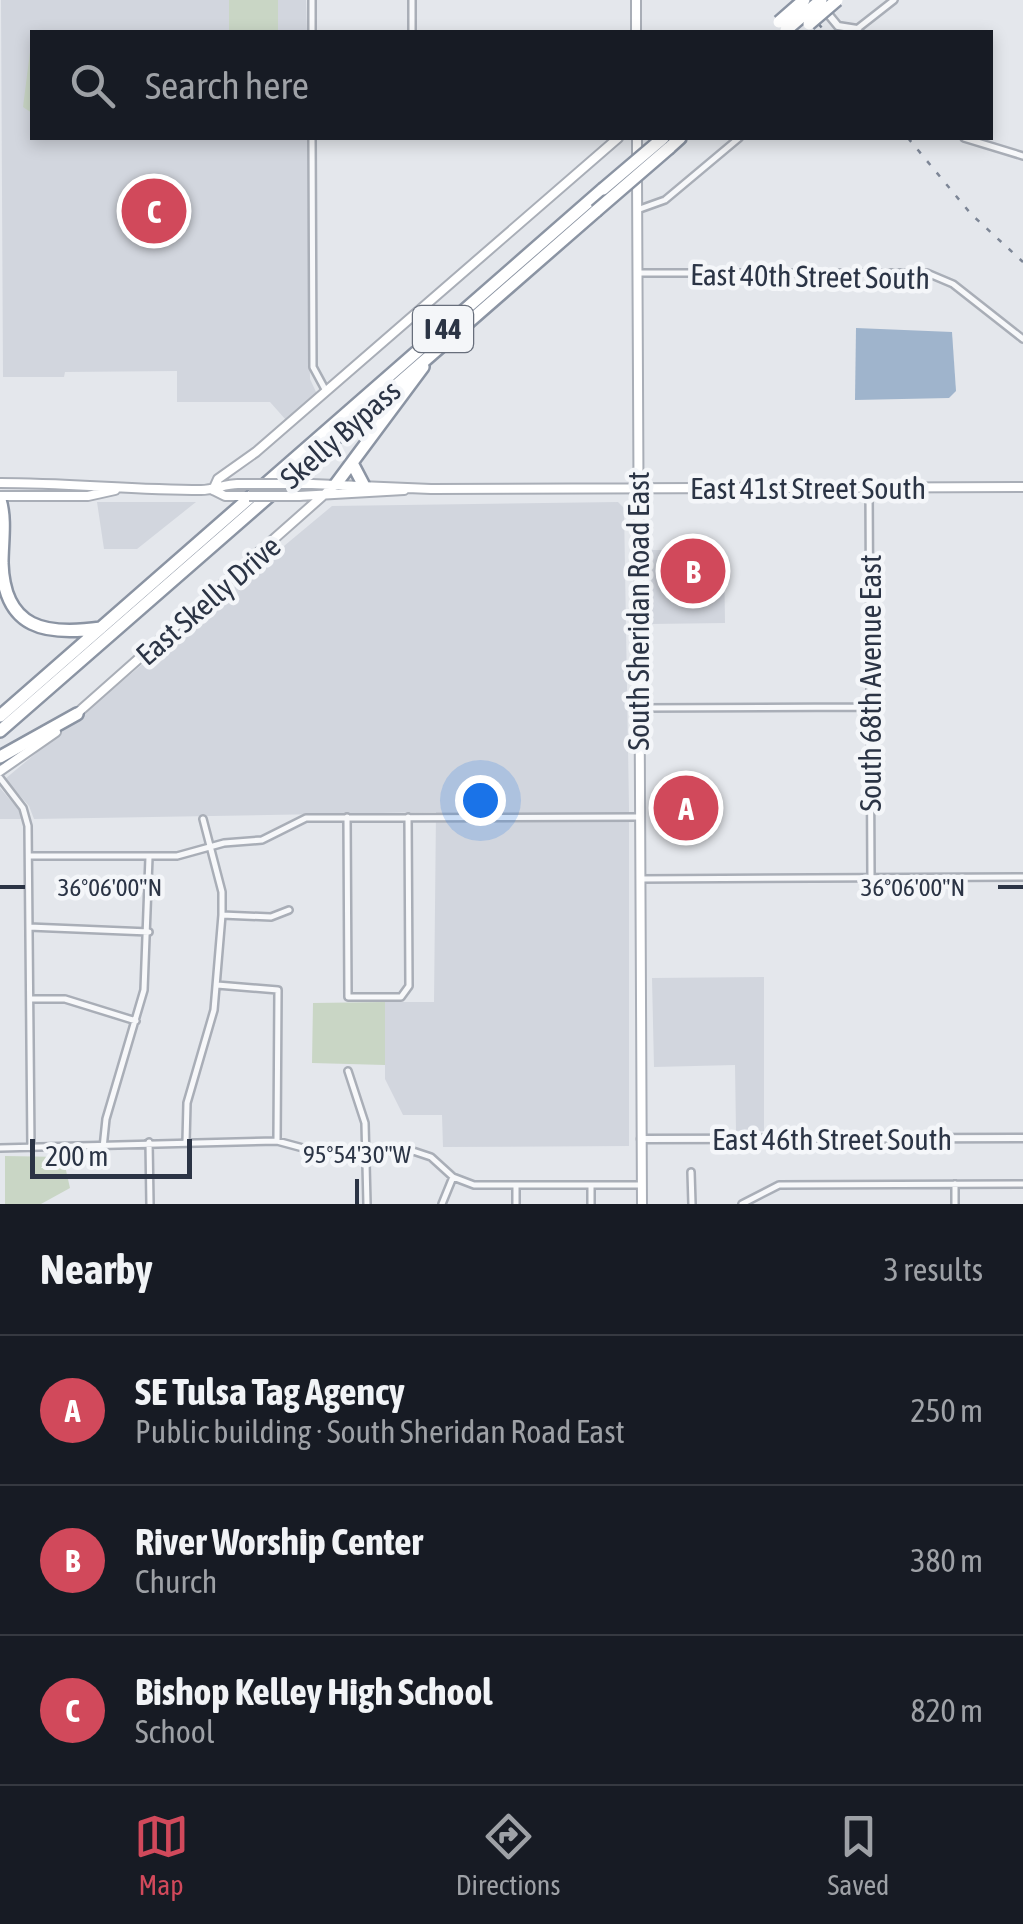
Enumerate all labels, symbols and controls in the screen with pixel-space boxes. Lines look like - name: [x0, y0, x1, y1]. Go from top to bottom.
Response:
- search box: [30, 30, 993, 140]
- icon: search: [65, 58, 120, 113]
- text: Search here: [145, 64, 309, 107]
- pin: C: [122, 174, 186, 248]
- street label: East 40th Street South: [690, 257, 930, 295]
- road number: I 44: [413, 306, 473, 352]
- street label: Skelly Bypass: [273, 373, 407, 495]
- street label: South Sheridan Road East: [621, 471, 655, 751]
- street label: East 41st Street South: [690, 471, 926, 505]
- street label: East Skelly Drive: [129, 528, 287, 672]
- pin: B: [660, 534, 726, 608]
- street label: South 68th Avenue East: [853, 554, 887, 812]
- pin: A: [654, 770, 718, 846]
- your location: [455, 775, 506, 826]
- text: 36°06'00"N: [58, 873, 162, 901]
- text: 36°06'00"N: [861, 873, 965, 901]
- street label: East 46th Street South: [712, 1122, 952, 1156]
- scale bar: [30, 1134, 192, 1178]
- text: 200 m: [45, 1140, 108, 1172]
- text: 95°54'30"W: [303, 1140, 412, 1168]
- text: Nearby: [40, 1245, 153, 1293]
- text: 3 results: [884, 1251, 983, 1288]
- text: SE Tulsa Tag Agency: [135, 1370, 405, 1413]
- text: A: [65, 1392, 80, 1429]
- text: 250 m: [910, 1392, 983, 1429]
- text: Public building · South Sheridan Road East: [135, 1413, 625, 1450]
- text: River Worship Center: [135, 1520, 423, 1563]
- text: B: [65, 1542, 80, 1579]
- text: 380 m: [910, 1542, 983, 1579]
- text: Church: [135, 1563, 217, 1600]
- text: Bishop Kelley High School: [135, 1670, 492, 1713]
- text: C: [65, 1692, 80, 1729]
- text: 820 m: [910, 1692, 983, 1729]
- text: School: [135, 1713, 214, 1750]
- tab: Map: [134, 1809, 189, 1901]
- tab: Directions: [456, 1809, 560, 1901]
- tab: Saved: [828, 1809, 889, 1901]

